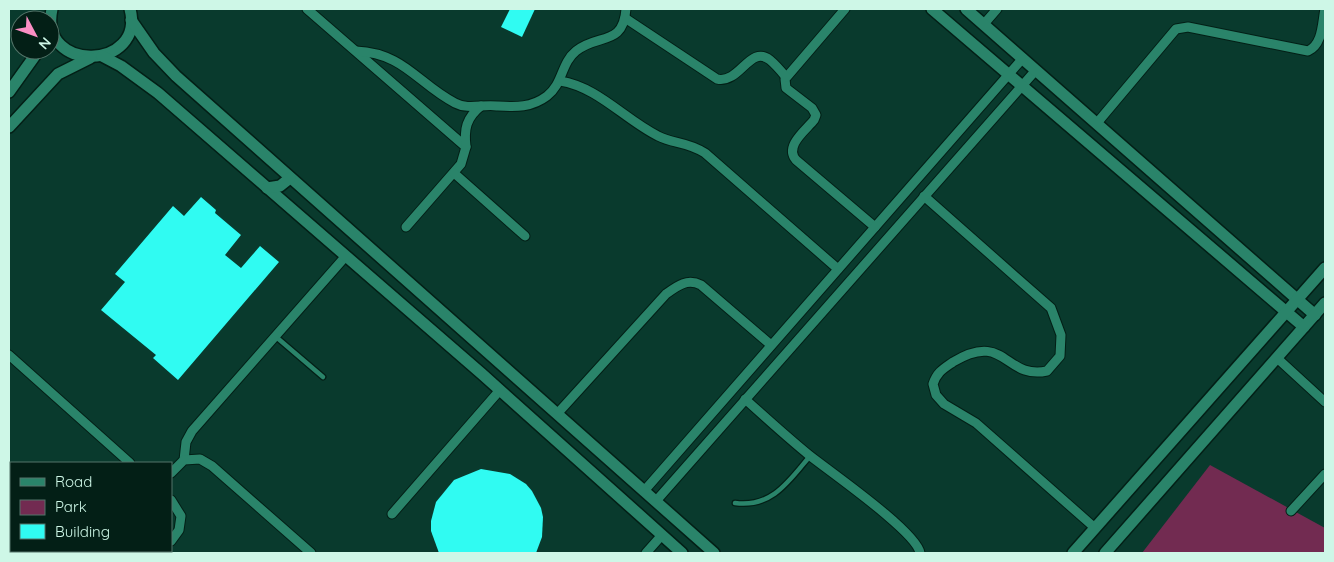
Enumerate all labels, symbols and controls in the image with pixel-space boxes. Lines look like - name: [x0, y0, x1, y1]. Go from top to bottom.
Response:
- north arrow: [10, 10, 60, 60]
- text: N: [35, 34, 55, 53]
- legend: [10, 462, 172, 552]
- text: Road: [55, 472, 92, 491]
- text: Park: [55, 497, 87, 516]
- text: Building: [55, 522, 110, 541]

